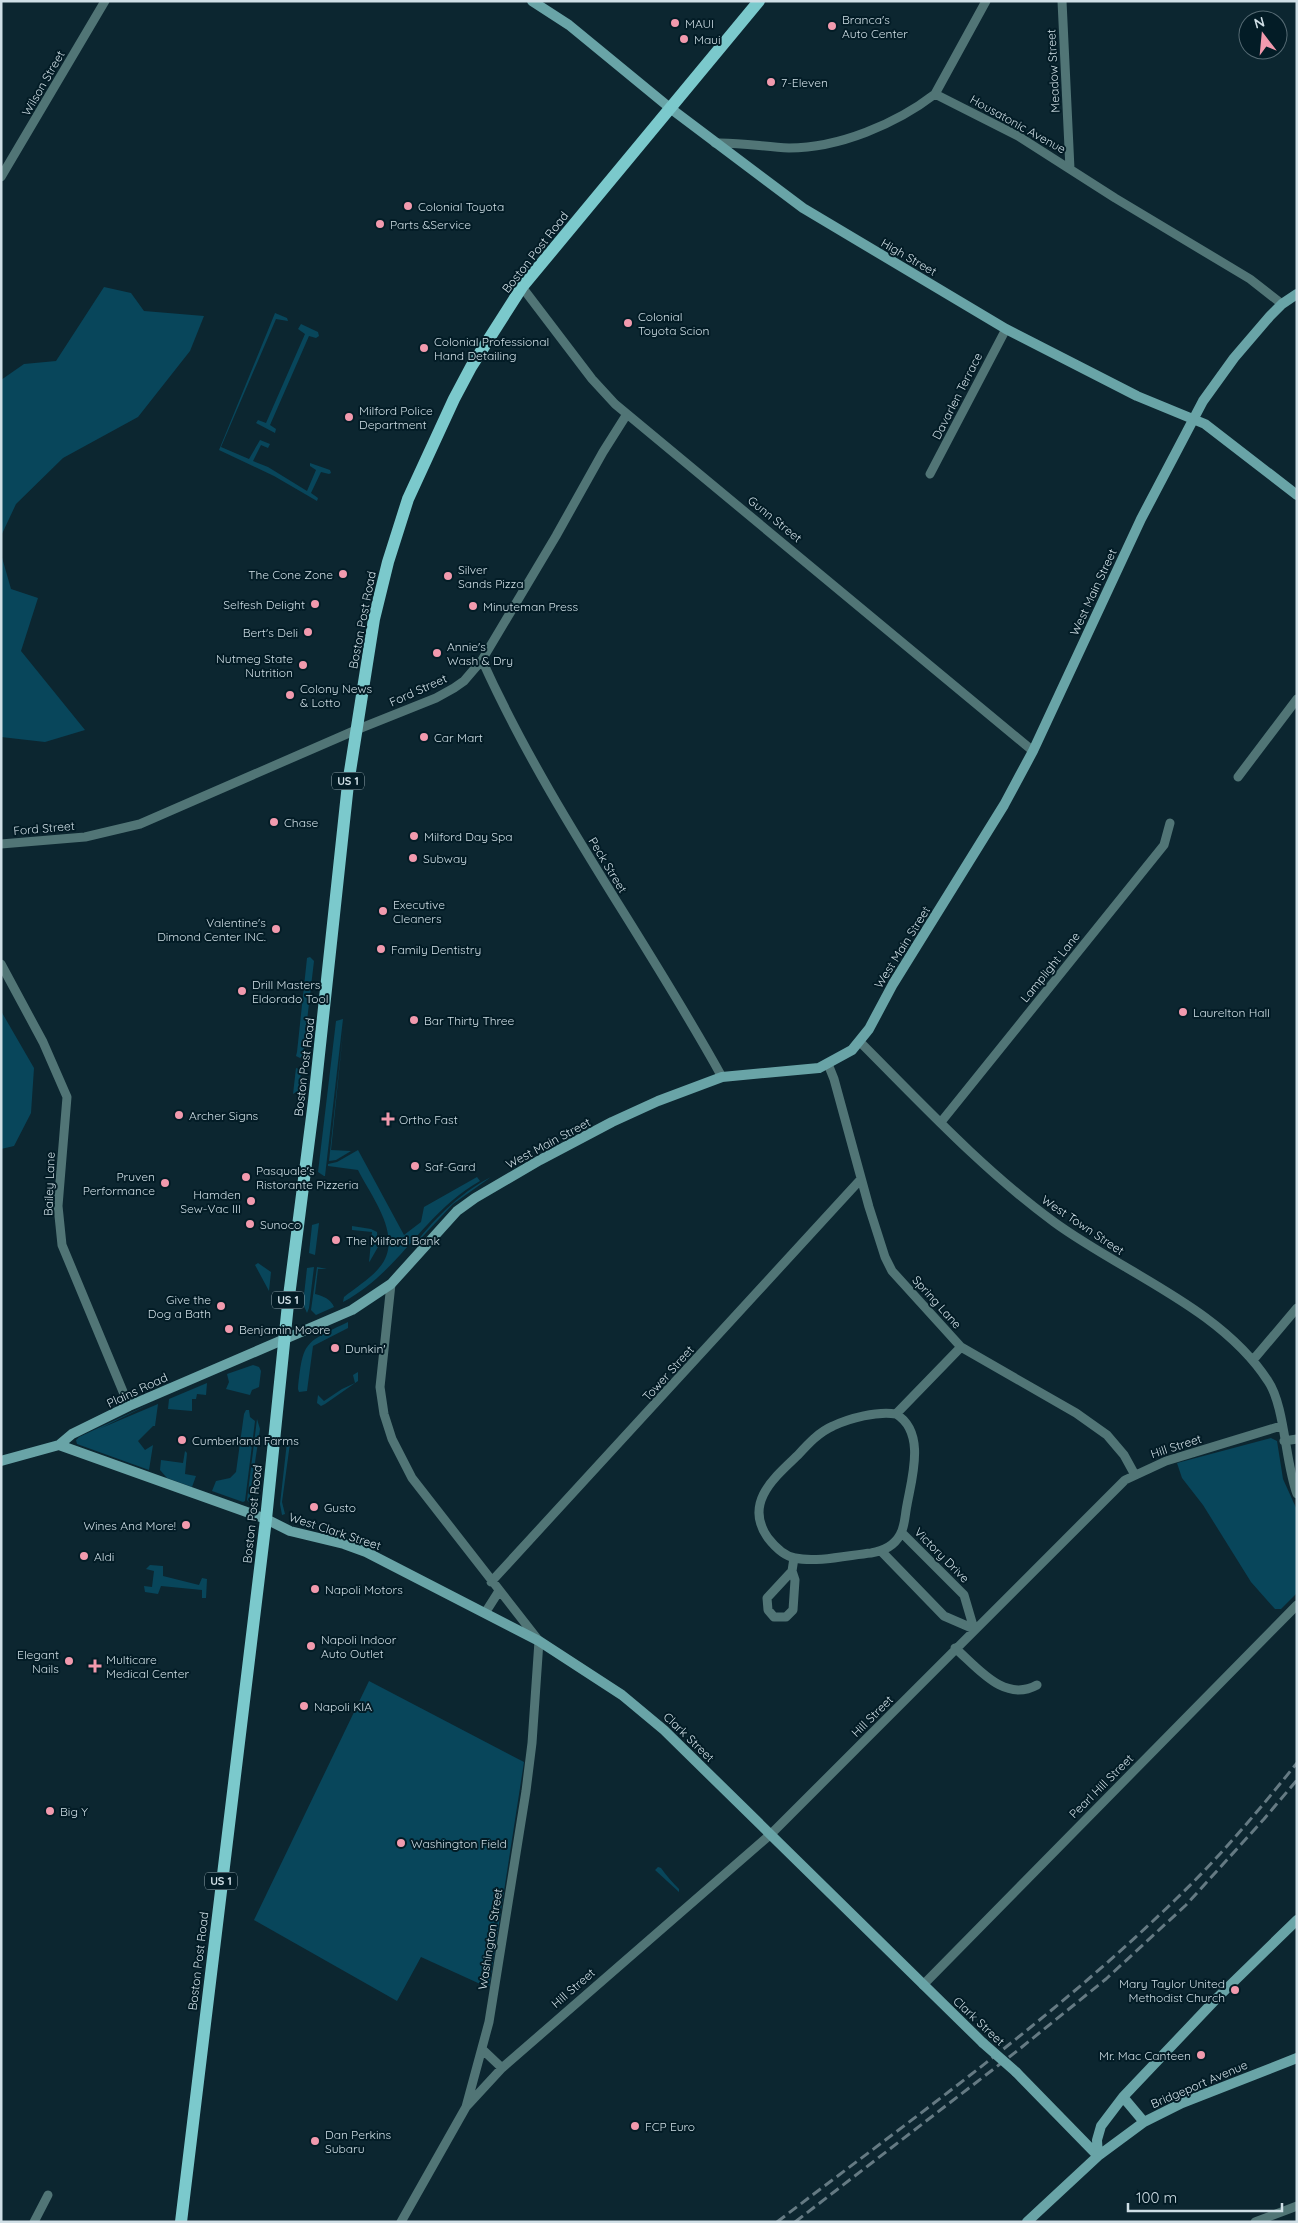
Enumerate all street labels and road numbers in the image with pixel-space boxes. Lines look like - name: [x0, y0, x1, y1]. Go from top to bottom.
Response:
- street label: Meadow Street: [1043, 29, 1063, 113]
- street label: Wilson Street: [18, 48, 68, 118]
- street label: Housatonic Avenue: [968, 91, 1069, 157]
- street label: Boston Post Road: [499, 208, 571, 296]
- street label: High Street: [879, 235, 939, 279]
- street label: Davarlen Terrace: [929, 350, 985, 442]
- street label: Gunn Street: [745, 493, 805, 545]
- street label: West Main Street: [1066, 546, 1120, 638]
- street label: Boston Post Road: [345, 570, 379, 670]
- street label: Ford Street: [387, 671, 449, 709]
- road number: US 1: [332, 772, 364, 789]
- street label: Ford Street: [13, 818, 75, 838]
- street label: Peck Street: [585, 834, 631, 896]
- street label: West Main Street: [871, 903, 933, 991]
- street label: Lamplight Lane: [1017, 929, 1083, 1005]
- street label: Boston Post Road: [291, 1017, 317, 1117]
- street label: West Main Street: [503, 1114, 593, 1172]
- street label: Bailey Lane: [40, 1151, 58, 1216]
- street label: West Town Street: [1039, 1192, 1127, 1258]
- street label: Spring Lane: [909, 1272, 965, 1332]
- road number: US 1: [272, 1292, 304, 1308]
- street label: Tower Street: [639, 1342, 697, 1404]
- street label: Plains Road: [104, 1369, 170, 1411]
- street label: Hill Street: [1149, 1431, 1203, 1461]
- street label: Boston Post Road: [239, 1464, 265, 1564]
- street label: West Clark Street: [287, 1509, 383, 1553]
- street label: Victory Drive: [911, 1524, 973, 1586]
- street label: Hill Street: [848, 1692, 896, 1740]
- street label: Clark Street: [660, 1709, 718, 1765]
- street label: Pearl Hill Street: [1066, 1751, 1136, 1821]
- road number: US 1: [205, 1872, 237, 1890]
- street label: Washington Street: [475, 1887, 505, 1991]
- street label: Boston Post Road: [185, 1911, 211, 2011]
- street label: Hill Street: [548, 1965, 598, 2011]
- street label: Clark Street: [950, 1993, 1008, 2049]
- street label: Bridgeport Avenue: [1148, 2057, 1250, 2111]

